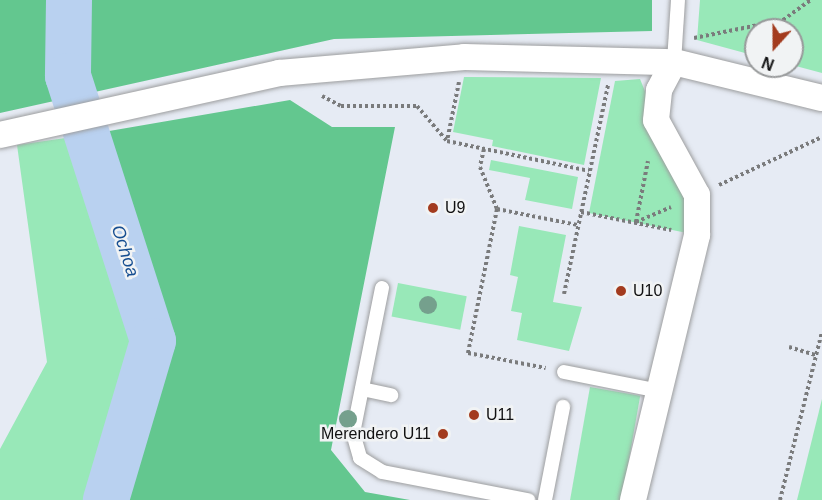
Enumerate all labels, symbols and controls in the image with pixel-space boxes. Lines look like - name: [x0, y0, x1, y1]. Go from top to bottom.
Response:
- north arrow: [744, 18, 804, 78]
- text: N: [760, 53, 777, 73]
- place label: U9: [445, 198, 465, 218]
- marker: U9: [426, 201, 440, 215]
- water label: Ochoa: [107, 222, 143, 280]
- place label: U10: [633, 281, 662, 301]
- marker: U10: [614, 284, 628, 298]
- place label: U11: [486, 405, 514, 425]
- marker: U11: [467, 408, 481, 422]
- place label: Merendero U11: [321, 424, 431, 444]
- marker: Merendero U11: [436, 427, 450, 441]

